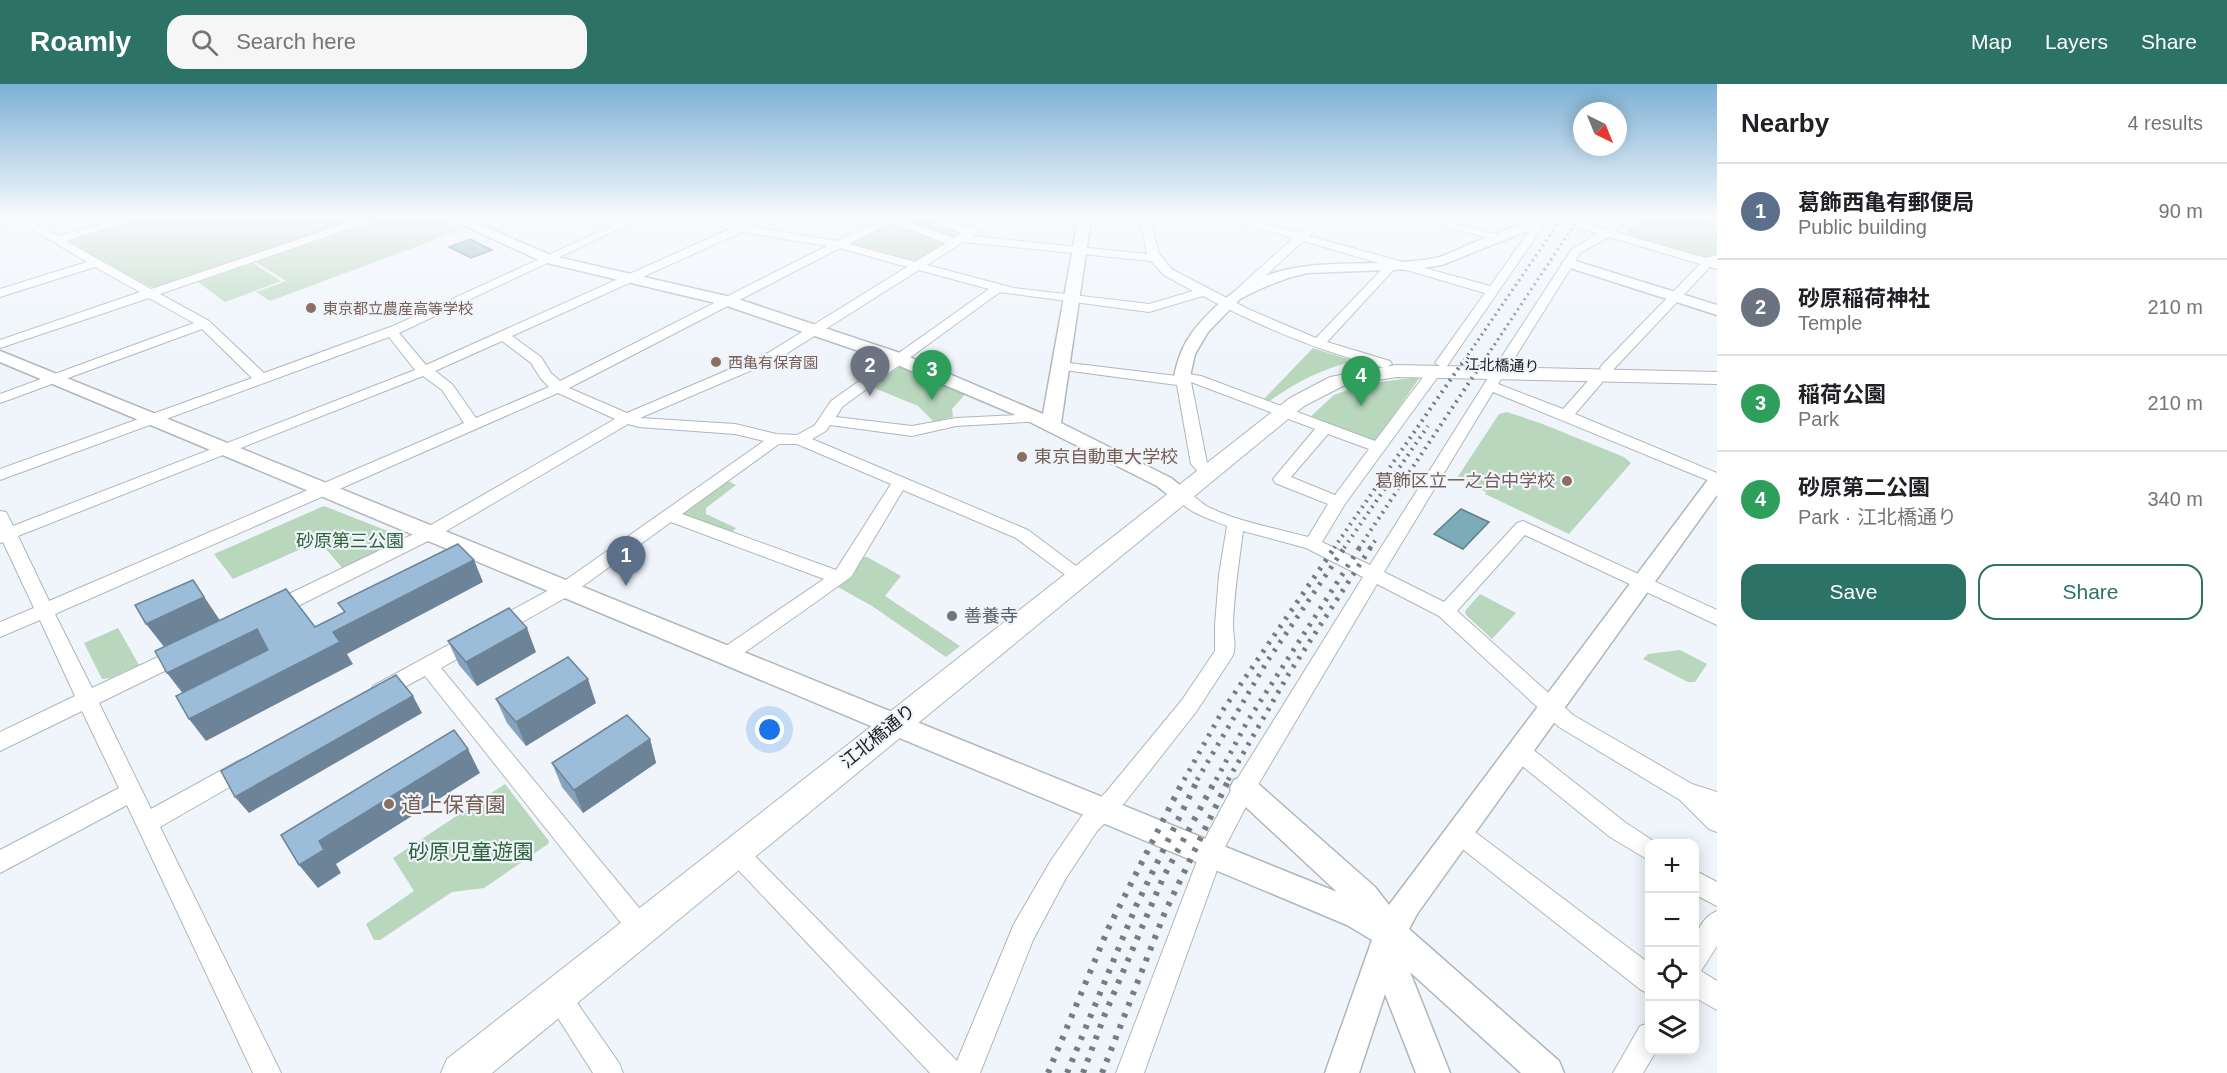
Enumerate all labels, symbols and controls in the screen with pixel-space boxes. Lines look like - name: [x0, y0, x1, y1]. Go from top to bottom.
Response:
- search box: [167, 15, 587, 69]
- text: Roamly: [30, 26, 131, 57]
- icon: search: [188, 26, 221, 59]
- text: Search here: [236, 29, 356, 54]
- text: Map: [1971, 30, 2012, 53]
- text: Layers: [2045, 30, 2108, 53]
- text: Share: [2141, 30, 2197, 53]
- north arrow: [1573, 102, 1627, 156]
- text: Nearby: [1741, 108, 1829, 138]
- text: 4 results: [2127, 112, 2203, 134]
- text: 葛飾西亀有郵便局: [1798, 190, 1974, 215]
- text: 1: [1755, 200, 1766, 222]
- text: 90 m: [2159, 200, 2203, 222]
- text: Public building: [1798, 216, 1927, 238]
- text: 砂原稲荷神社: [1798, 286, 1930, 311]
- text: 2: [1755, 296, 1766, 318]
- text: 210 m: [2147, 296, 2203, 318]
- place label: 東京都立農産高等学校: [323, 300, 473, 317]
- marker: 東京都立農産高等学校: [304, 301, 318, 315]
- text: Temple: [1798, 312, 1862, 334]
- pin: 2: [850, 346, 890, 396]
- pin: 3: [912, 350, 952, 400]
- place label: 西亀有保育園: [728, 354, 818, 371]
- marker: 西亀有保育園: [709, 355, 723, 369]
- street label: 江北橋通り: [1464, 355, 1540, 375]
- pin: 4: [1342, 356, 1380, 406]
- text: 稲荷公園: [1798, 382, 1886, 407]
- text: 3: [1755, 392, 1766, 414]
- text: 210 m: [2147, 392, 2203, 414]
- text: Park: [1798, 408, 1839, 430]
- place label: 東京自動車大学校: [1034, 447, 1178, 467]
- marker: 東京自動車大学校: [1015, 450, 1029, 464]
- place label: 葛飾区立一之台中学校: [1375, 471, 1555, 491]
- marker: 葛飾区立一之台中学校: [1560, 474, 1574, 488]
- text: 砂原第二公園: [1798, 475, 1930, 500]
- text: 4: [1755, 488, 1766, 510]
- text: 340 m: [2147, 488, 2203, 510]
- text: Park · 江北橋通り: [1798, 506, 1957, 528]
- park label: 砂原第三公園: [296, 531, 404, 551]
- pin: 1: [606, 536, 646, 586]
- button: Save: [1741, 564, 1966, 620]
- button: Share: [1978, 564, 2203, 620]
- place label: 善養寺: [964, 606, 1018, 626]
- marker: 善養寺: [945, 609, 959, 623]
- street label: 江北橋通り: [837, 700, 919, 772]
- your location: [755, 715, 784, 744]
- place label: 道上保育園: [401, 793, 506, 816]
- marker: 道上保育園: [382, 797, 396, 811]
- map controls: [1645, 839, 1699, 1055]
- button: +: [1645, 839, 1699, 893]
- park label: 砂原児童遊園: [408, 840, 534, 863]
- button: −: [1645, 893, 1699, 947]
- button: locate: [1645, 947, 1699, 1001]
- button: layers: [1645, 1001, 1699, 1055]

